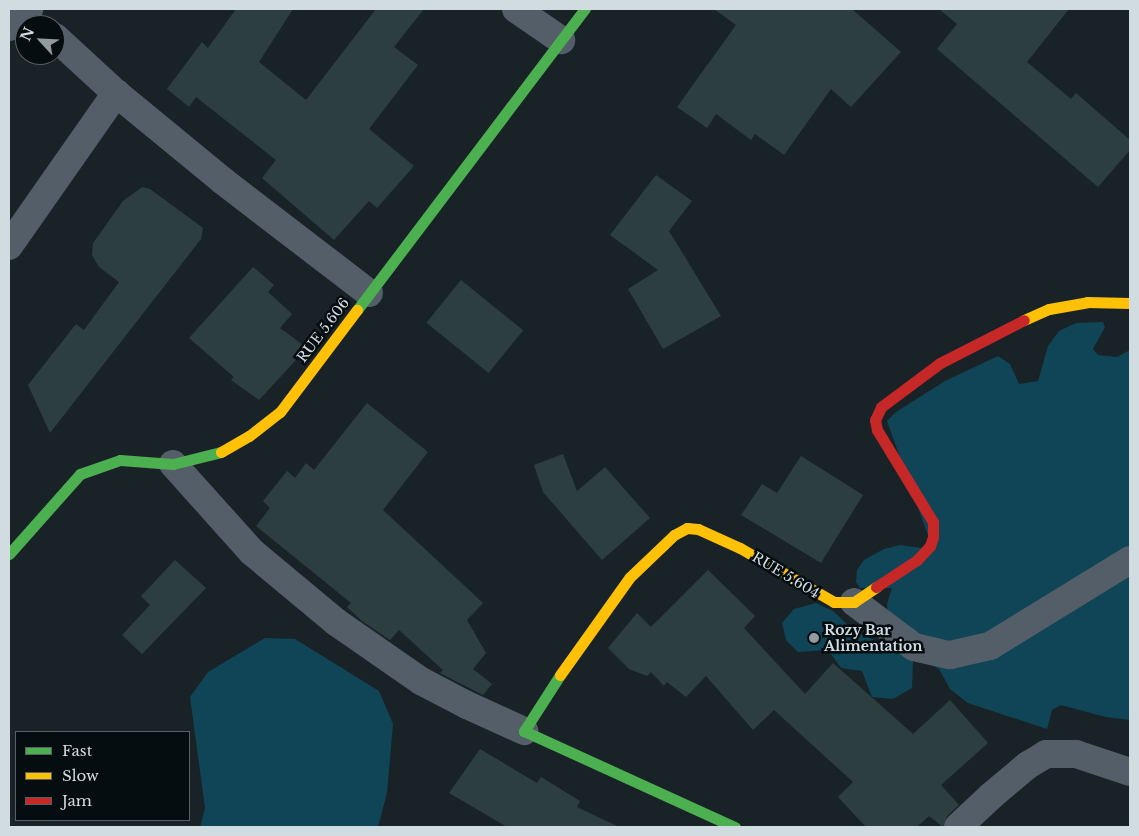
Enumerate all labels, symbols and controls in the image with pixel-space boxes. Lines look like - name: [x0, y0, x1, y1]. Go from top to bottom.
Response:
- north arrow: [15, 15, 65, 65]
- text: N: [16, 24, 38, 44]
- street label: RUE 5.606: [293, 294, 353, 366]
- street label: RUE 5.604: [749, 548, 823, 602]
- place label: Rozy Bar Alimentation: [824, 622, 922, 654]
- marker: Rozy Bar Alimentation: [808, 632, 820, 644]
- legend: [15, 731, 190, 821]
- text: Fast: [62, 741, 92, 760]
- text: Slow: [62, 766, 99, 785]
- text: Jam: [62, 791, 92, 810]

